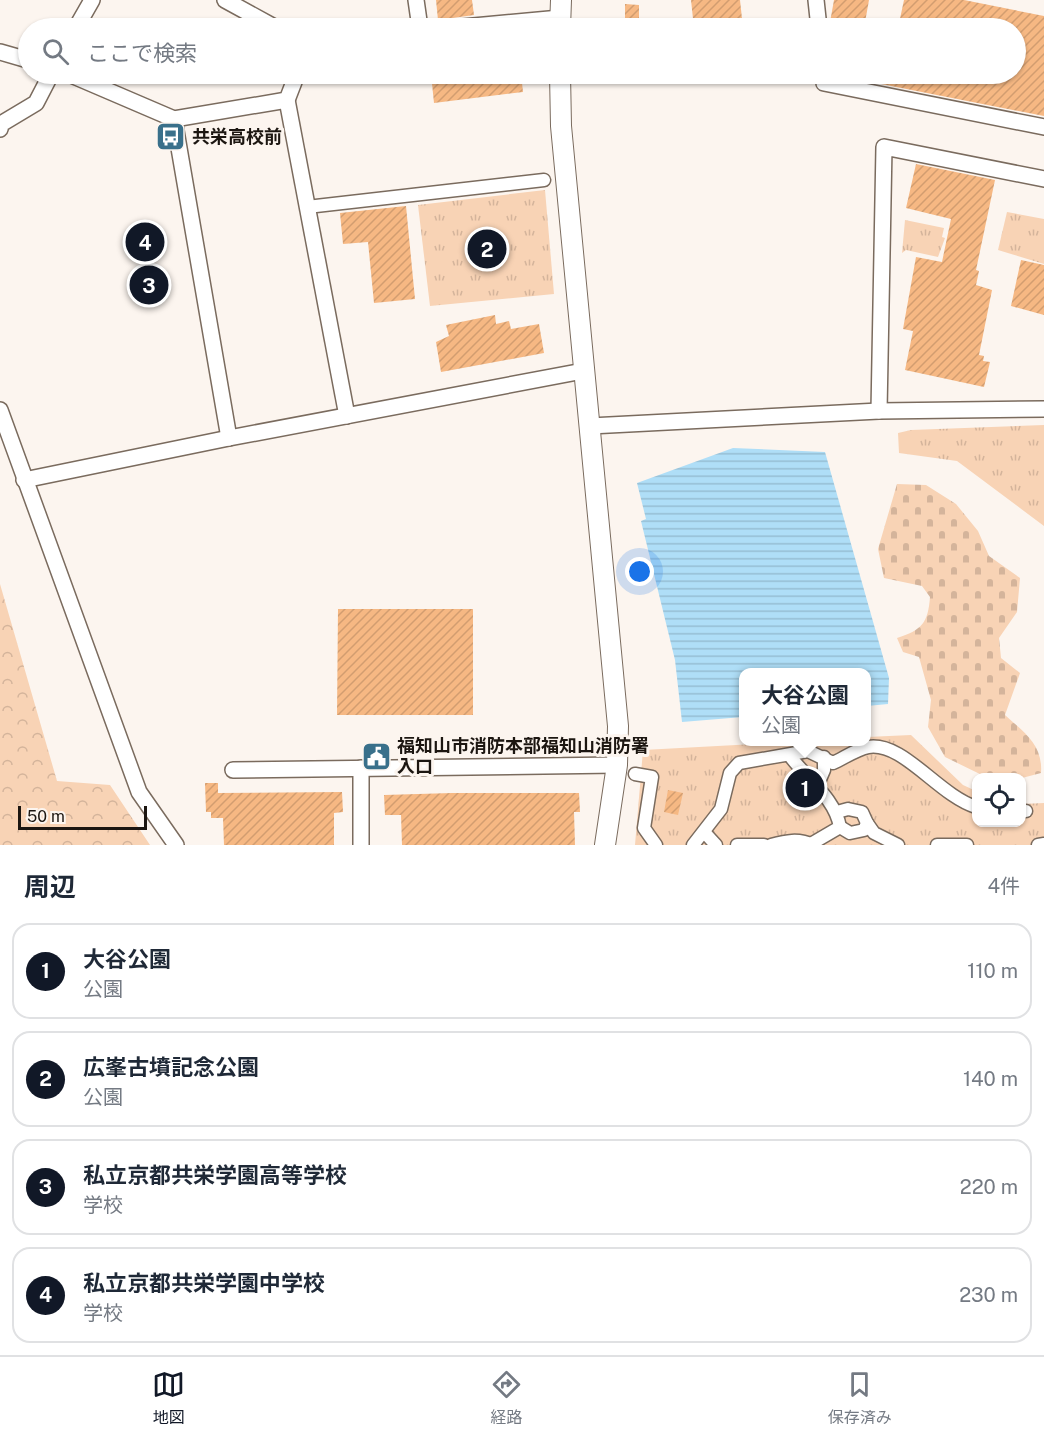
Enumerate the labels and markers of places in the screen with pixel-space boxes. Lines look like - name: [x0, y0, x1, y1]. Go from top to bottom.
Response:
- bus stop icon: 共栄高校前: [155, 121, 187, 153]
- place label: 共栄高校前: [192, 126, 282, 147]
- pin: 4: [126, 220, 164, 264]
- pin: 2: [468, 226, 506, 272]
- pin: 3: [130, 262, 168, 308]
- place label: 福知山市消防本部福知山消防署 入口: [397, 735, 649, 777]
- public building icon: 福知山市消防本部福知山消防署 入口: [360, 740, 392, 772]
- pin: 1: [786, 766, 824, 810]

